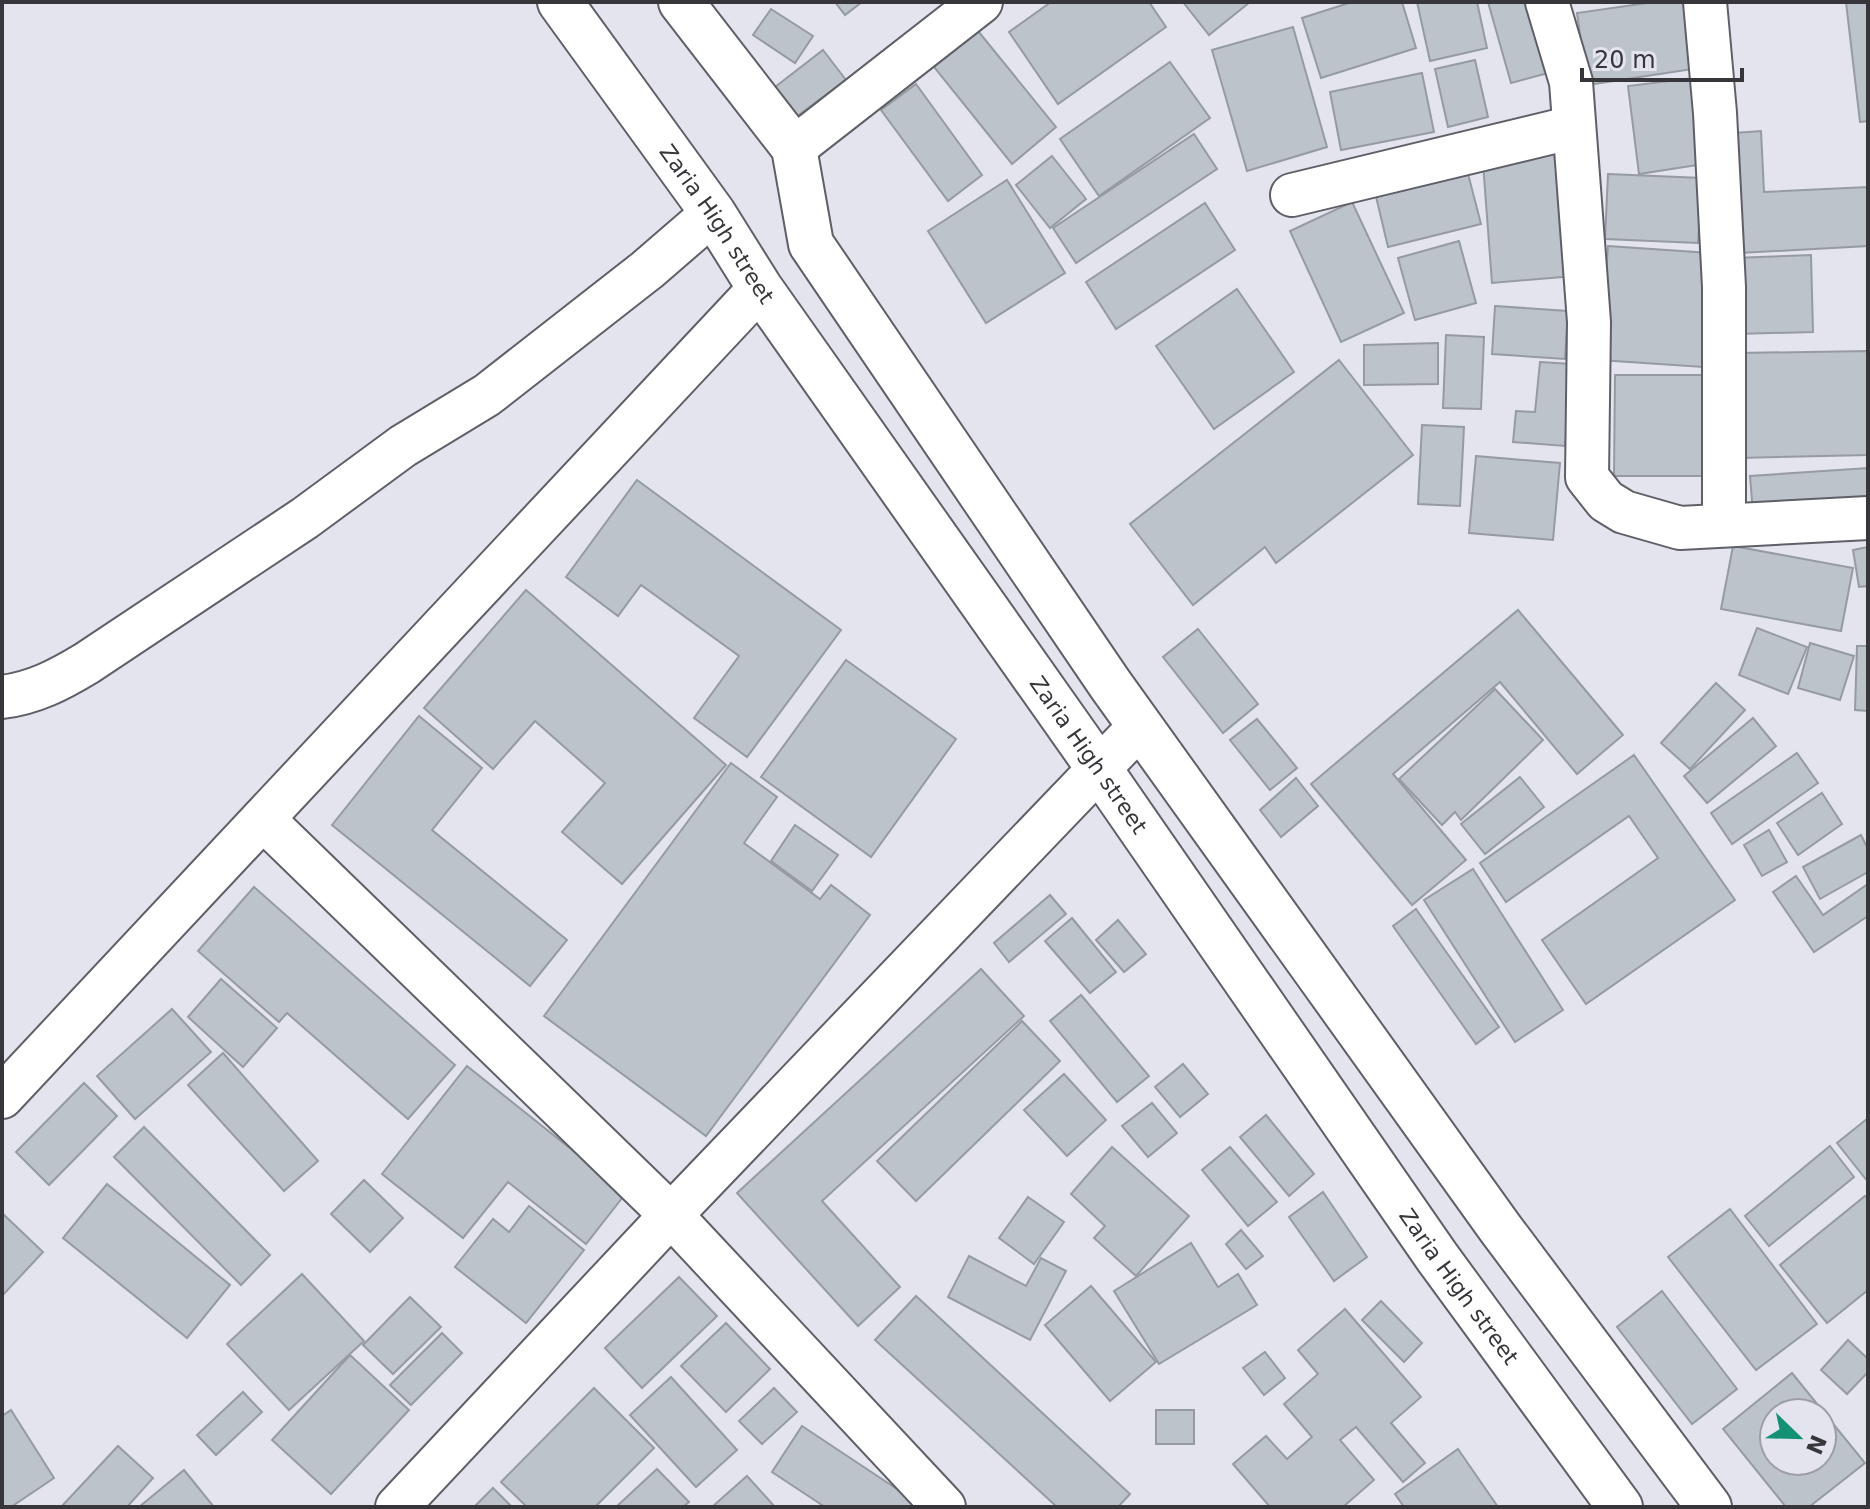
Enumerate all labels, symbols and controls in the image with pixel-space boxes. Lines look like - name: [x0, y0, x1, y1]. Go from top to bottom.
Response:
- scale bar: [1582, 32, 1742, 82]
- text: 20 m: [1594, 46, 1656, 74]
- street label: Zaria High street: [655, 139, 780, 309]
- street label: Zaria High street: [1025, 671, 1153, 838]
- street label: Zaria High street: [1395, 1204, 1524, 1369]
- north arrow: [1758, 1397, 1838, 1477]
- text: N: [1801, 1431, 1831, 1458]

